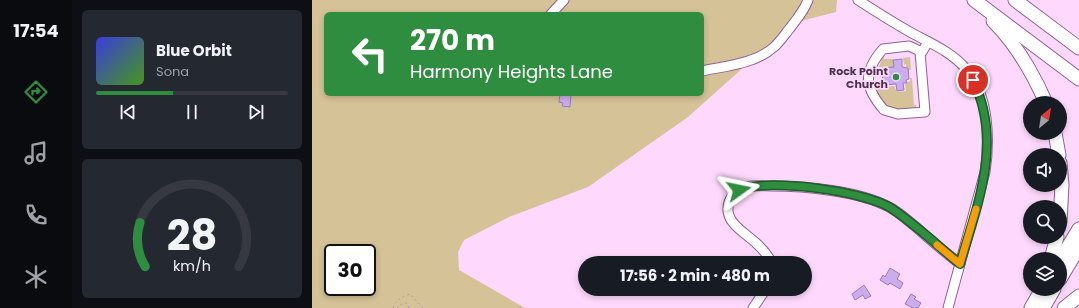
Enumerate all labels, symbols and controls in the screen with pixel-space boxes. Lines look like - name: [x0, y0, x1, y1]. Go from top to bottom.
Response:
- text: 17:54: [13, 18, 59, 43]
- text: 270 m: [410, 21, 495, 60]
- icon: left: [344, 28, 396, 80]
- text: Blue Orbit: [156, 40, 232, 61]
- text: Harmony Heights Lane: [410, 59, 613, 84]
- text: Sona: [156, 62, 189, 81]
- place label: Rock Point Church: [829, 63, 889, 92]
- pin: [956, 63, 990, 97]
- icon: arrive: [962, 69, 984, 91]
- marker: Rock Point Church: [891, 72, 901, 82]
- icon: directions: [22, 78, 50, 106]
- north arrow: [1023, 96, 1067, 140]
- map controls: [1023, 96, 1067, 296]
- icon: previous: [117, 101, 139, 123]
- icon: pause: [181, 101, 203, 123]
- icon: next: [245, 101, 267, 123]
- icon: music: [22, 139, 50, 167]
- button: sound: [1023, 148, 1067, 192]
- position arrow: [718, 169, 760, 211]
- button: search: [1023, 200, 1067, 244]
- icon: phone: [22, 201, 50, 229]
- text: 28: [167, 205, 217, 264]
- speed limit sign: 30: [324, 244, 376, 296]
- button: layers: [1023, 252, 1067, 296]
- text: km/h: [173, 255, 211, 275]
- icon: climate: [22, 263, 50, 291]
- text: 17:56 · 2 min · 480 m: [620, 265, 770, 286]

